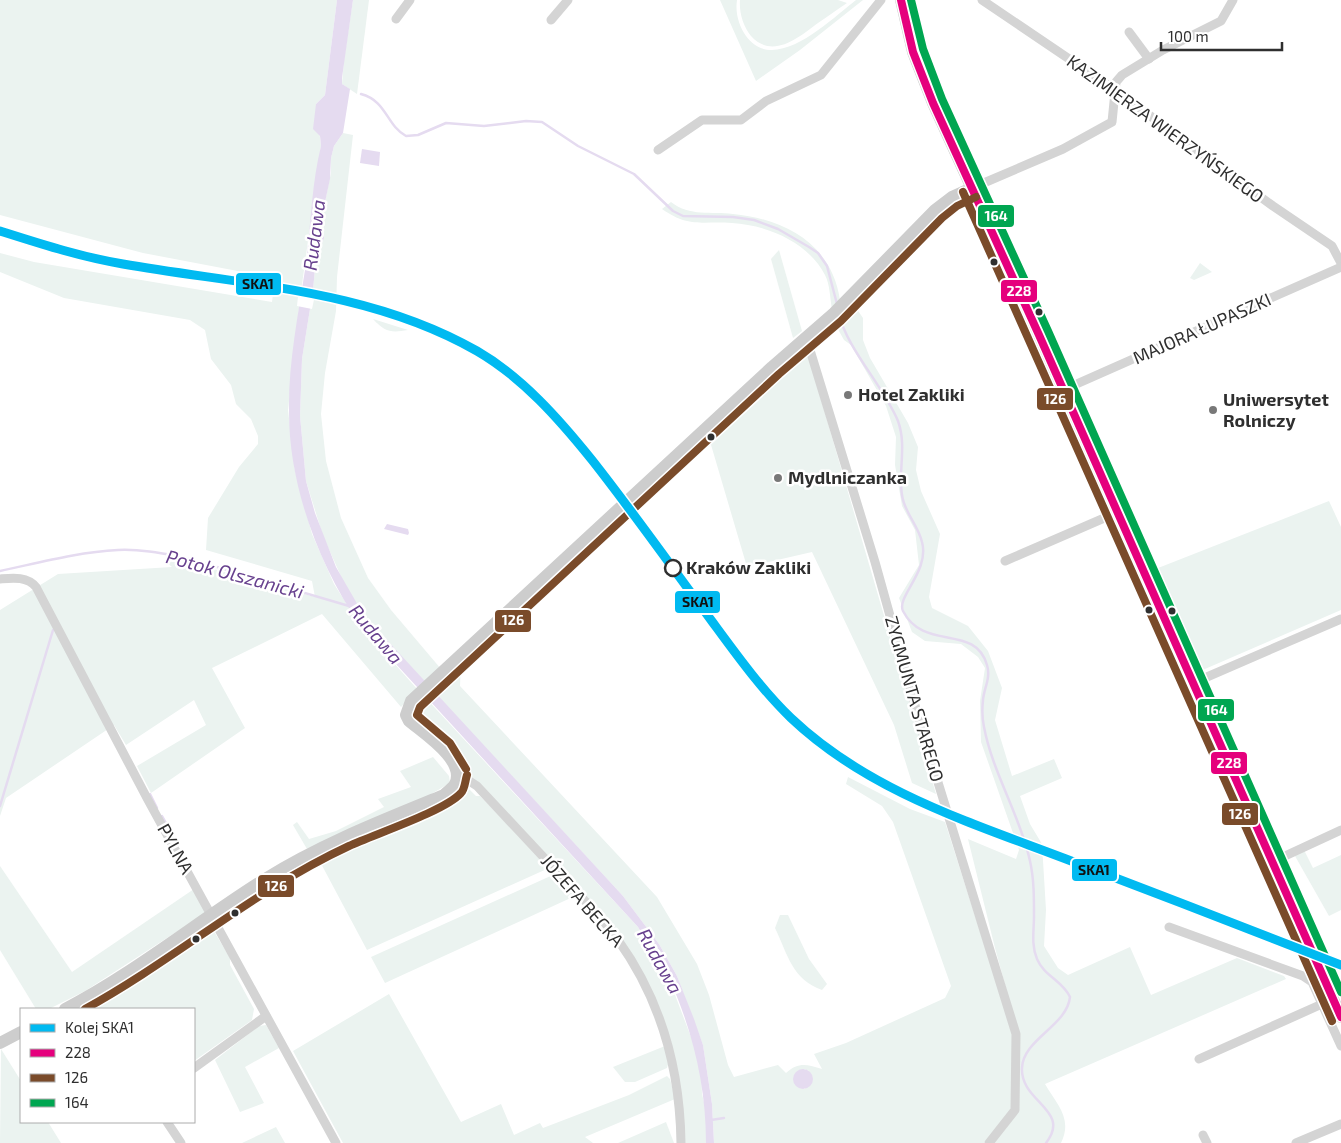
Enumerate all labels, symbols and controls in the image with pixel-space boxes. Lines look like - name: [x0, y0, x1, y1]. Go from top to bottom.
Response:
- scale bar: [1161, 20, 1282, 52]
- text: 100 m: [1168, 27, 1209, 45]
- street label: KAZIMIERZA WIERZYŃSKIEGO: [1063, 49, 1268, 207]
- water label: Rudawa: [298, 198, 329, 272]
- line badge: 164: [977, 204, 1015, 228]
- text: 164: [984, 207, 1008, 224]
- unlabelled marker: [989, 257, 999, 267]
- line badge: SKA1: [235, 272, 282, 296]
- text: SKA1: [242, 275, 274, 292]
- line badge: 228: [1000, 279, 1038, 303]
- text: 228: [1007, 282, 1032, 299]
- street label: MAJORA ŁUPASZKI: [1129, 288, 1274, 368]
- unlabelled marker: [1034, 307, 1044, 317]
- place label: Hotel Zakliki: [858, 383, 965, 405]
- line badge: 126: [1036, 387, 1074, 411]
- place label: Uniwersytet Rolniczy: [1223, 388, 1329, 431]
- marker: Hotel Zakliki: [842, 389, 854, 401]
- text: 126: [1044, 390, 1066, 407]
- marker: Uniwersytet Rolniczy: [1207, 404, 1219, 416]
- unlabelled marker: [706, 432, 716, 442]
- place label: Mydlniczanka: [788, 466, 907, 488]
- marker: Mydlniczanka: [772, 472, 784, 484]
- water label: Potok Olszanicki: [164, 544, 307, 603]
- place label: Kraków Zakliki: [686, 556, 811, 578]
- marker: Kraków Zakliki: [664, 559, 682, 577]
- line badge: SKA1: [674, 590, 721, 614]
- text: SKA1: [682, 593, 714, 610]
- water label: Rudawa: [345, 599, 408, 668]
- unlabelled marker: [1144, 605, 1154, 615]
- unlabelled marker: [1167, 606, 1177, 616]
- line badge: 126: [494, 609, 532, 633]
- text: 126: [502, 611, 524, 628]
- street label: ZYGMUNTA STAREGO: [881, 613, 949, 784]
- line badge: 164: [1197, 698, 1235, 722]
- text: 164: [1204, 701, 1228, 718]
- line badge: 228: [1210, 751, 1248, 775]
- text: 228: [1217, 754, 1242, 771]
- line badge: 126: [1221, 802, 1259, 826]
- text: 126: [1229, 805, 1251, 822]
- street label: PYLNA: [153, 820, 199, 878]
- street label: JÓZEFA BECKA: [537, 850, 629, 952]
- line badge: SKA1: [1071, 858, 1118, 882]
- text: SKA1: [1078, 861, 1110, 878]
- line badge: 126: [257, 874, 295, 898]
- text: 126: [265, 877, 287, 894]
- unlabelled marker: [230, 908, 240, 918]
- water label: Rudawa: [633, 924, 688, 998]
- unlabelled marker: [191, 934, 201, 944]
- legend: [20, 1008, 195, 1123]
- text: Kolej SKA1: [65, 1018, 134, 1037]
- text: 228: [65, 1043, 91, 1061]
- text: 126: [65, 1068, 88, 1086]
- text: 164: [65, 1093, 89, 1111]

